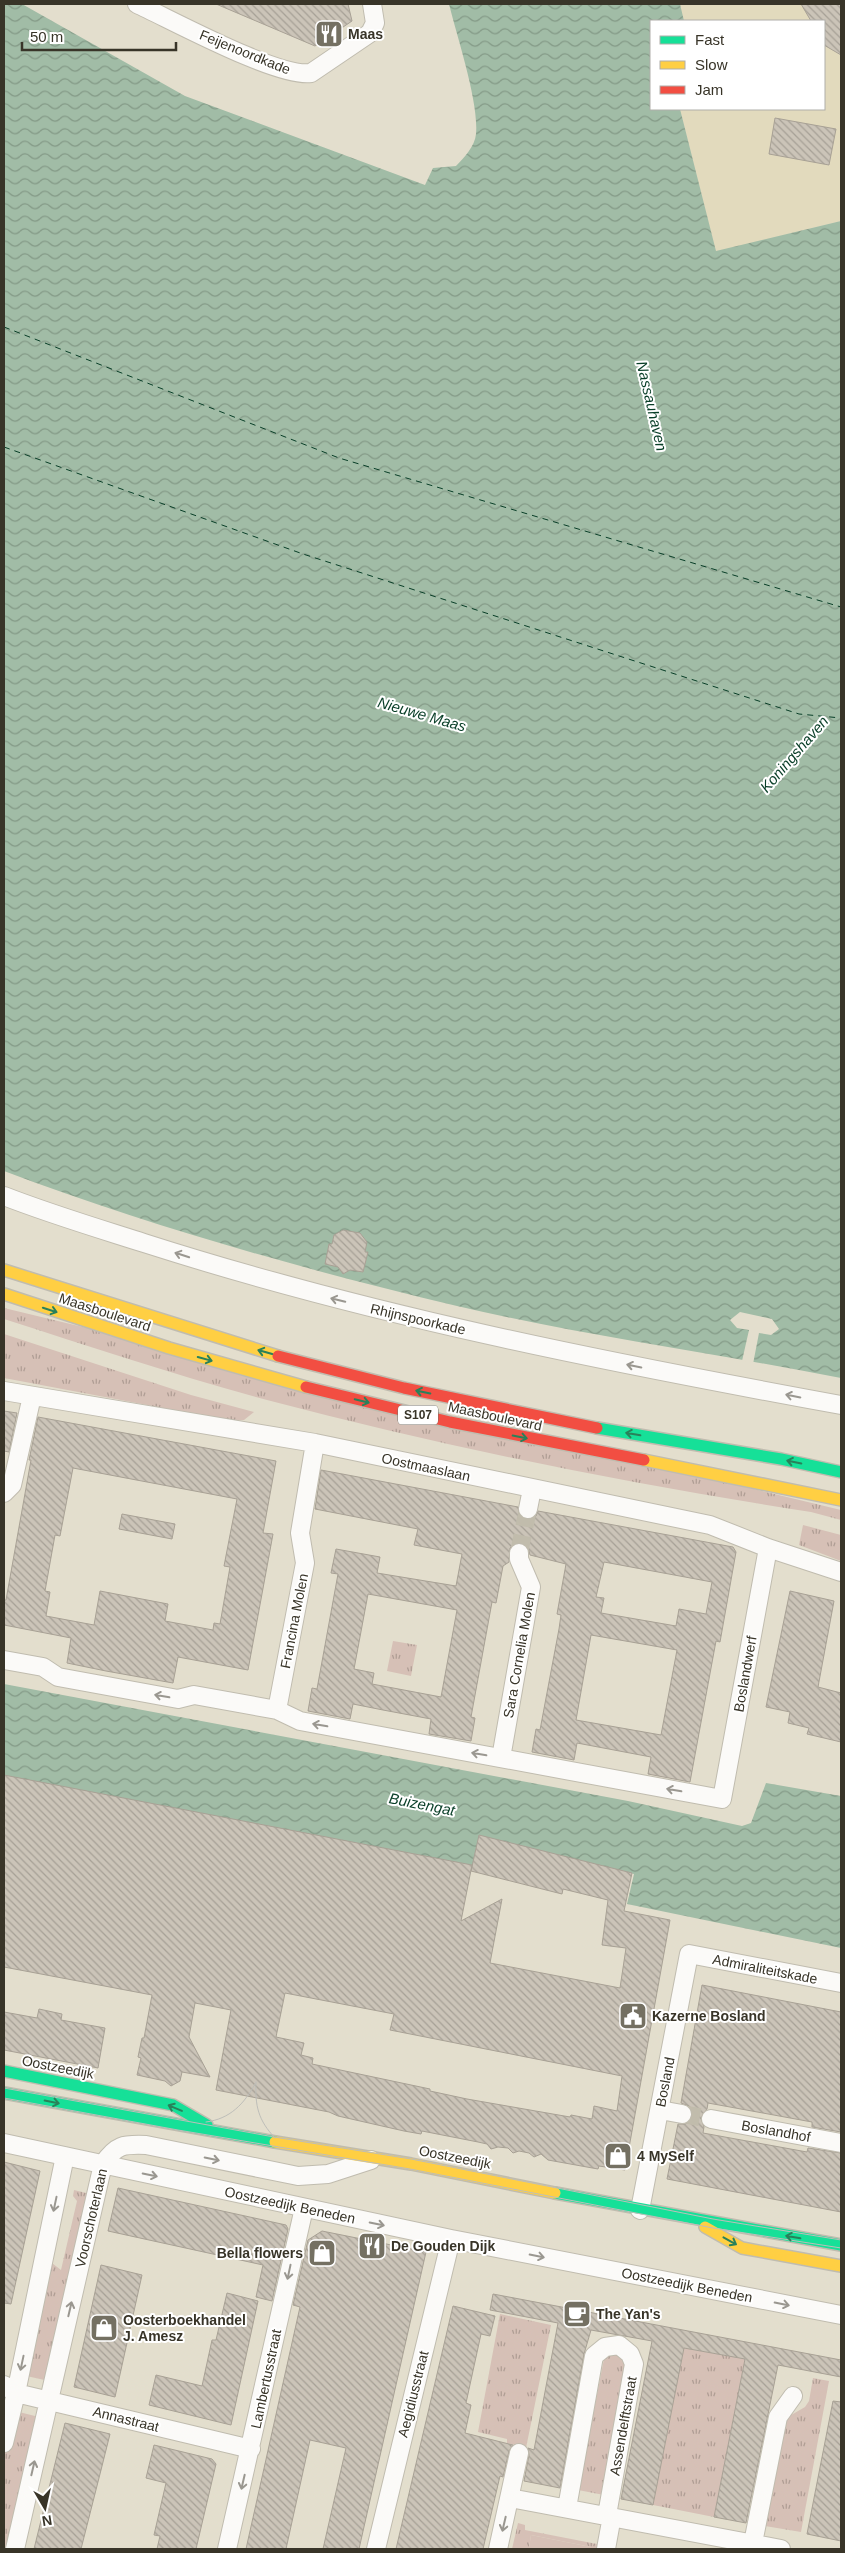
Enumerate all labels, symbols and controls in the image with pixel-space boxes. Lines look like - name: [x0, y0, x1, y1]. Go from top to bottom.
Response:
- restaurant icon: Maas: [314, 19, 344, 49]
- scale bar: [22, 20, 176, 52]
- legend: [650, 20, 825, 110]
- place label: Maas: [348, 26, 383, 42]
- street label: Feijenoordkade: [197, 27, 293, 78]
- text: 50 m: [30, 28, 63, 45]
- text: Fast: [695, 31, 725, 48]
- text: Slow: [695, 56, 728, 73]
- text: Jam: [695, 81, 723, 98]
- water label: Nassauhaven: [633, 359, 671, 453]
- water label: Nieuwe Maas: [376, 693, 468, 735]
- water label: Koningshaven: [756, 713, 832, 795]
- one-way arrow: [175, 1250, 191, 1260]
- street label: Maasboulevard: [57, 1290, 153, 1334]
- one-way arrow: [331, 1295, 347, 1304]
- street label: Rhijnspoorkade: [369, 1300, 467, 1338]
- one-way arrow: [42, 1306, 58, 1316]
- one-way arrow: [258, 1347, 274, 1356]
- one-way arrow: [196, 1355, 212, 1365]
- one-way arrow: [626, 1360, 642, 1370]
- one-way arrow: [415, 1387, 431, 1397]
- one-way arrow: [786, 1391, 802, 1401]
- one-way arrow: [353, 1397, 369, 1407]
- street label: Maasboulevard: [447, 1398, 543, 1434]
- road number: S107: [398, 1406, 438, 1424]
- one-way arrow: [626, 1429, 642, 1439]
- one-way arrow: [512, 1433, 528, 1442]
- street label: Oostmaaslaan: [380, 1450, 472, 1484]
- one-way arrow: [786, 1457, 802, 1466]
- street label: Francina Molen: [277, 1572, 311, 1670]
- street label: Sara Cornelia Molen: [500, 1591, 538, 1719]
- street label: Boslandwerf: [730, 1635, 760, 1713]
- one-way arrow: [154, 1690, 170, 1700]
- one-way arrow: [312, 1719, 328, 1729]
- one-way arrow: [472, 1749, 488, 1759]
- one-way arrow: [666, 1785, 682, 1795]
- water label: Buizengat: [388, 1789, 457, 1819]
- street label: Admiraliteitskade: [711, 1951, 819, 1987]
- public building icon: Kazerne Bosland: [618, 2001, 648, 2031]
- place label: Kazerne Bosland: [652, 2008, 766, 2024]
- street label: Oostzeedijk: [21, 2052, 96, 2082]
- street label: Bosland: [652, 2056, 678, 2108]
- one-way arrow: [43, 2097, 59, 2107]
- one-way arrow: [168, 2102, 183, 2112]
- street label: Boslandhof: [740, 2117, 812, 2145]
- shop icon: 4 MySelf: [603, 2141, 633, 2171]
- street label: Oostzeedijk: [418, 2142, 493, 2172]
- place label: 4 MySelf: [637, 2148, 694, 2164]
- one-way arrow: [203, 2155, 219, 2164]
- street label: Voorschoterlaan: [72, 2167, 110, 2269]
- one-way arrow: [142, 2170, 158, 2180]
- street label: Oostzeedijk Beneden: [223, 2183, 357, 2227]
- one-way arrow: [50, 2195, 59, 2211]
- one-way arrow: [369, 2219, 385, 2229]
- restaurant icon: De Gouden Dijk: [357, 2231, 387, 2261]
- one-way arrow: [786, 2231, 802, 2241]
- one-way arrow: [723, 2237, 737, 2247]
- shop icon: Bella flowers: [307, 2238, 337, 2268]
- place label: De Gouden Dijk: [391, 2238, 495, 2254]
- place label: Bella flowers: [217, 2245, 303, 2261]
- one-way arrow: [528, 2252, 544, 2261]
- one-way arrow: [284, 2264, 293, 2280]
- street label: Oostzeedijk Beneden: [620, 2264, 754, 2306]
- cafe icon: The Yan's: [562, 2299, 592, 2329]
- one-way arrow: [774, 2299, 790, 2309]
- one-way arrow: [66, 2302, 75, 2318]
- place label: The Yan's: [596, 2306, 661, 2322]
- place label: Oosterboekhandel J. Amesz: [123, 2312, 246, 2344]
- shop icon: Oosterboekhandel J. Amesz: [89, 2313, 119, 2343]
- street label: Lambertusstraat: [248, 2328, 284, 2430]
- street label: Aegidiusstraat: [395, 2349, 432, 2439]
- one-way arrow: [17, 2354, 27, 2370]
- street label: Assendelftstraat: [606, 2375, 640, 2477]
- street label: Annastraat: [91, 2403, 161, 2435]
- one-way arrow: [29, 2460, 39, 2476]
- one-way arrow: [238, 2474, 247, 2490]
- north arrow: [20, 2483, 70, 2533]
- text: N: [41, 2512, 53, 2530]
- one-way arrow: [499, 2515, 508, 2531]

